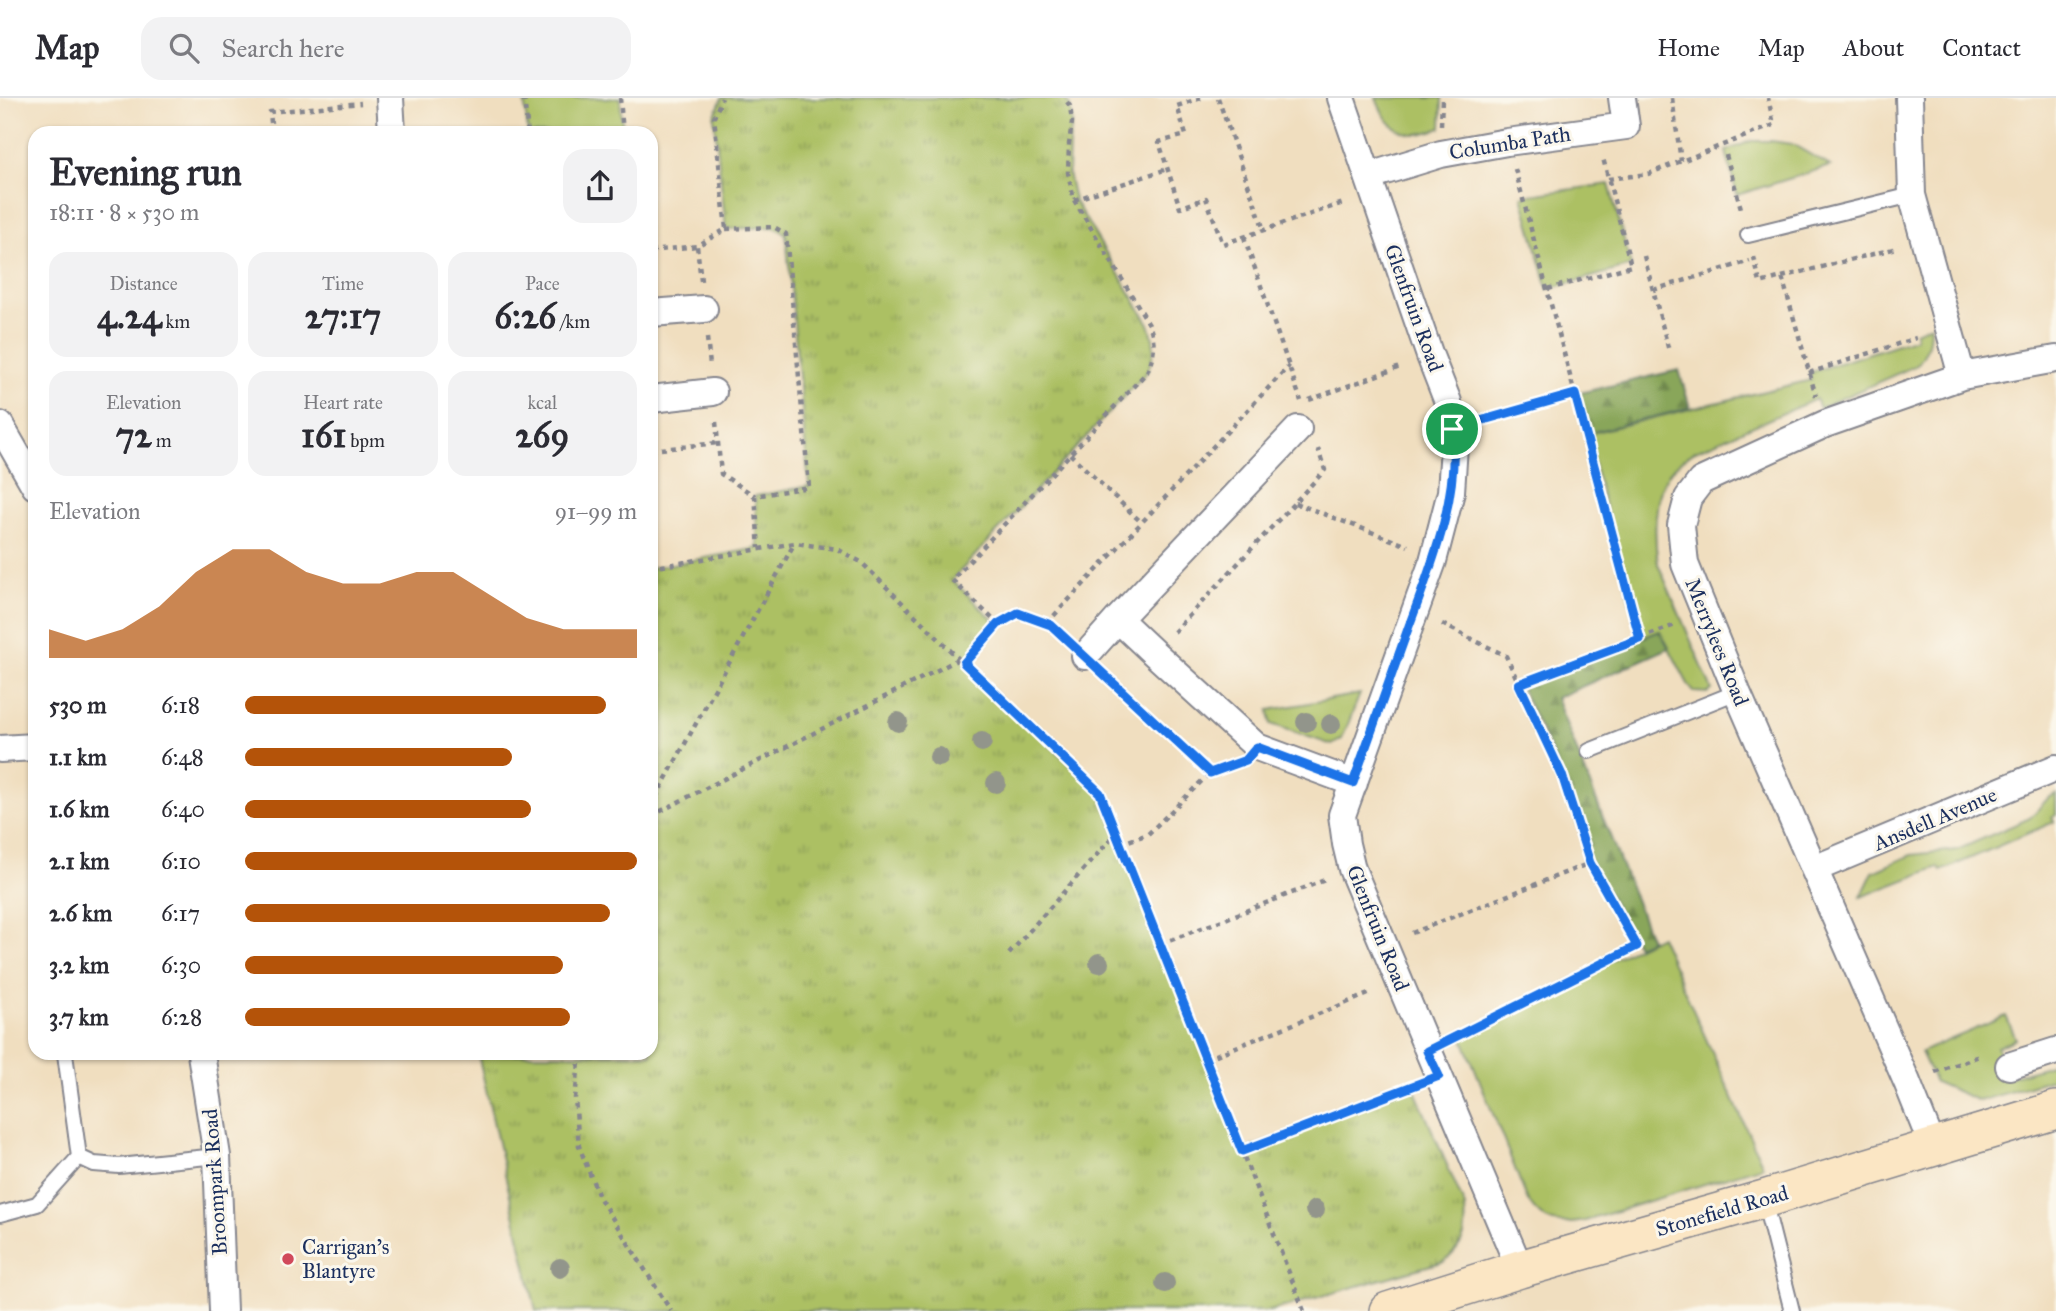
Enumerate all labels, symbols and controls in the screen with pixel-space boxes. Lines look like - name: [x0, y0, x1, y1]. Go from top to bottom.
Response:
- search box: [141, 17, 631, 80]
- text: Map: [35, 28, 99, 68]
- icon: search: [165, 29, 203, 67]
- text: Search here: [221, 32, 345, 64]
- text: Home: [1657, 33, 1720, 63]
- text: Map: [1758, 33, 1805, 63]
- text: About: [1843, 33, 1904, 63]
- text: Contact: [1942, 33, 2021, 63]
- street label: Columba Path: [1447, 121, 1573, 165]
- text: Evening run: [49, 149, 242, 195]
- button: share: [563, 149, 637, 223]
- text: 18:11 · 8 × 530 m: [49, 198, 199, 226]
- street label: Glenfruin Road: [1379, 241, 1449, 376]
- text: Distance: [110, 272, 178, 295]
- text: Time: [322, 272, 364, 295]
- text: Pace: [525, 272, 560, 295]
- text: 4.24: [97, 295, 161, 338]
- text: 27:17: [305, 295, 381, 338]
- text: 6:26: [494, 295, 556, 338]
- text: km: [161, 310, 190, 333]
- text: /km: [556, 310, 590, 333]
- text: Elevation: [106, 391, 181, 414]
- text: Heart rate: [303, 391, 383, 414]
- text: kcal: [527, 391, 557, 414]
- pin: [1422, 399, 1482, 459]
- icon: arrive: [1433, 410, 1471, 448]
- text: 72: [116, 414, 152, 457]
- text: 161: [301, 414, 346, 457]
- text: 269: [515, 414, 569, 457]
- text: m: [152, 429, 172, 452]
- text: bpm: [346, 429, 385, 452]
- text: Elevation: [49, 497, 140, 525]
- text: 91–99 m: [555, 497, 637, 525]
- street label: Merrylees Road: [1680, 574, 1755, 710]
- text: 530 m: [49, 691, 107, 719]
- text: 6:18: [161, 691, 200, 719]
- text: 1.1 km: [49, 743, 107, 771]
- text: 6:48: [161, 743, 204, 771]
- street label: Ansdell Avenue: [1869, 781, 2001, 857]
- text: 1.6 km: [49, 795, 110, 823]
- text: 6:40: [161, 795, 205, 823]
- text: 2.1 km: [49, 847, 110, 875]
- text: 6:10: [161, 847, 201, 875]
- street label: Glenfruin Road: [1341, 861, 1415, 995]
- text: 2.6 km: [49, 899, 112, 927]
- text: 6:17: [161, 899, 200, 927]
- text: 3.2 km: [49, 951, 109, 979]
- text: 6:30: [161, 951, 201, 979]
- text: 3.7 km: [49, 1003, 109, 1031]
- text: 6:28: [161, 1003, 202, 1031]
- street label: Broompark Road: [197, 1107, 233, 1256]
- street label: Stonefield Road: [1653, 1180, 1792, 1242]
- place label: Carrigan's Blantyre: [302, 1234, 389, 1284]
- marker: Carrigan's Blantyre: [280, 1251, 296, 1267]

